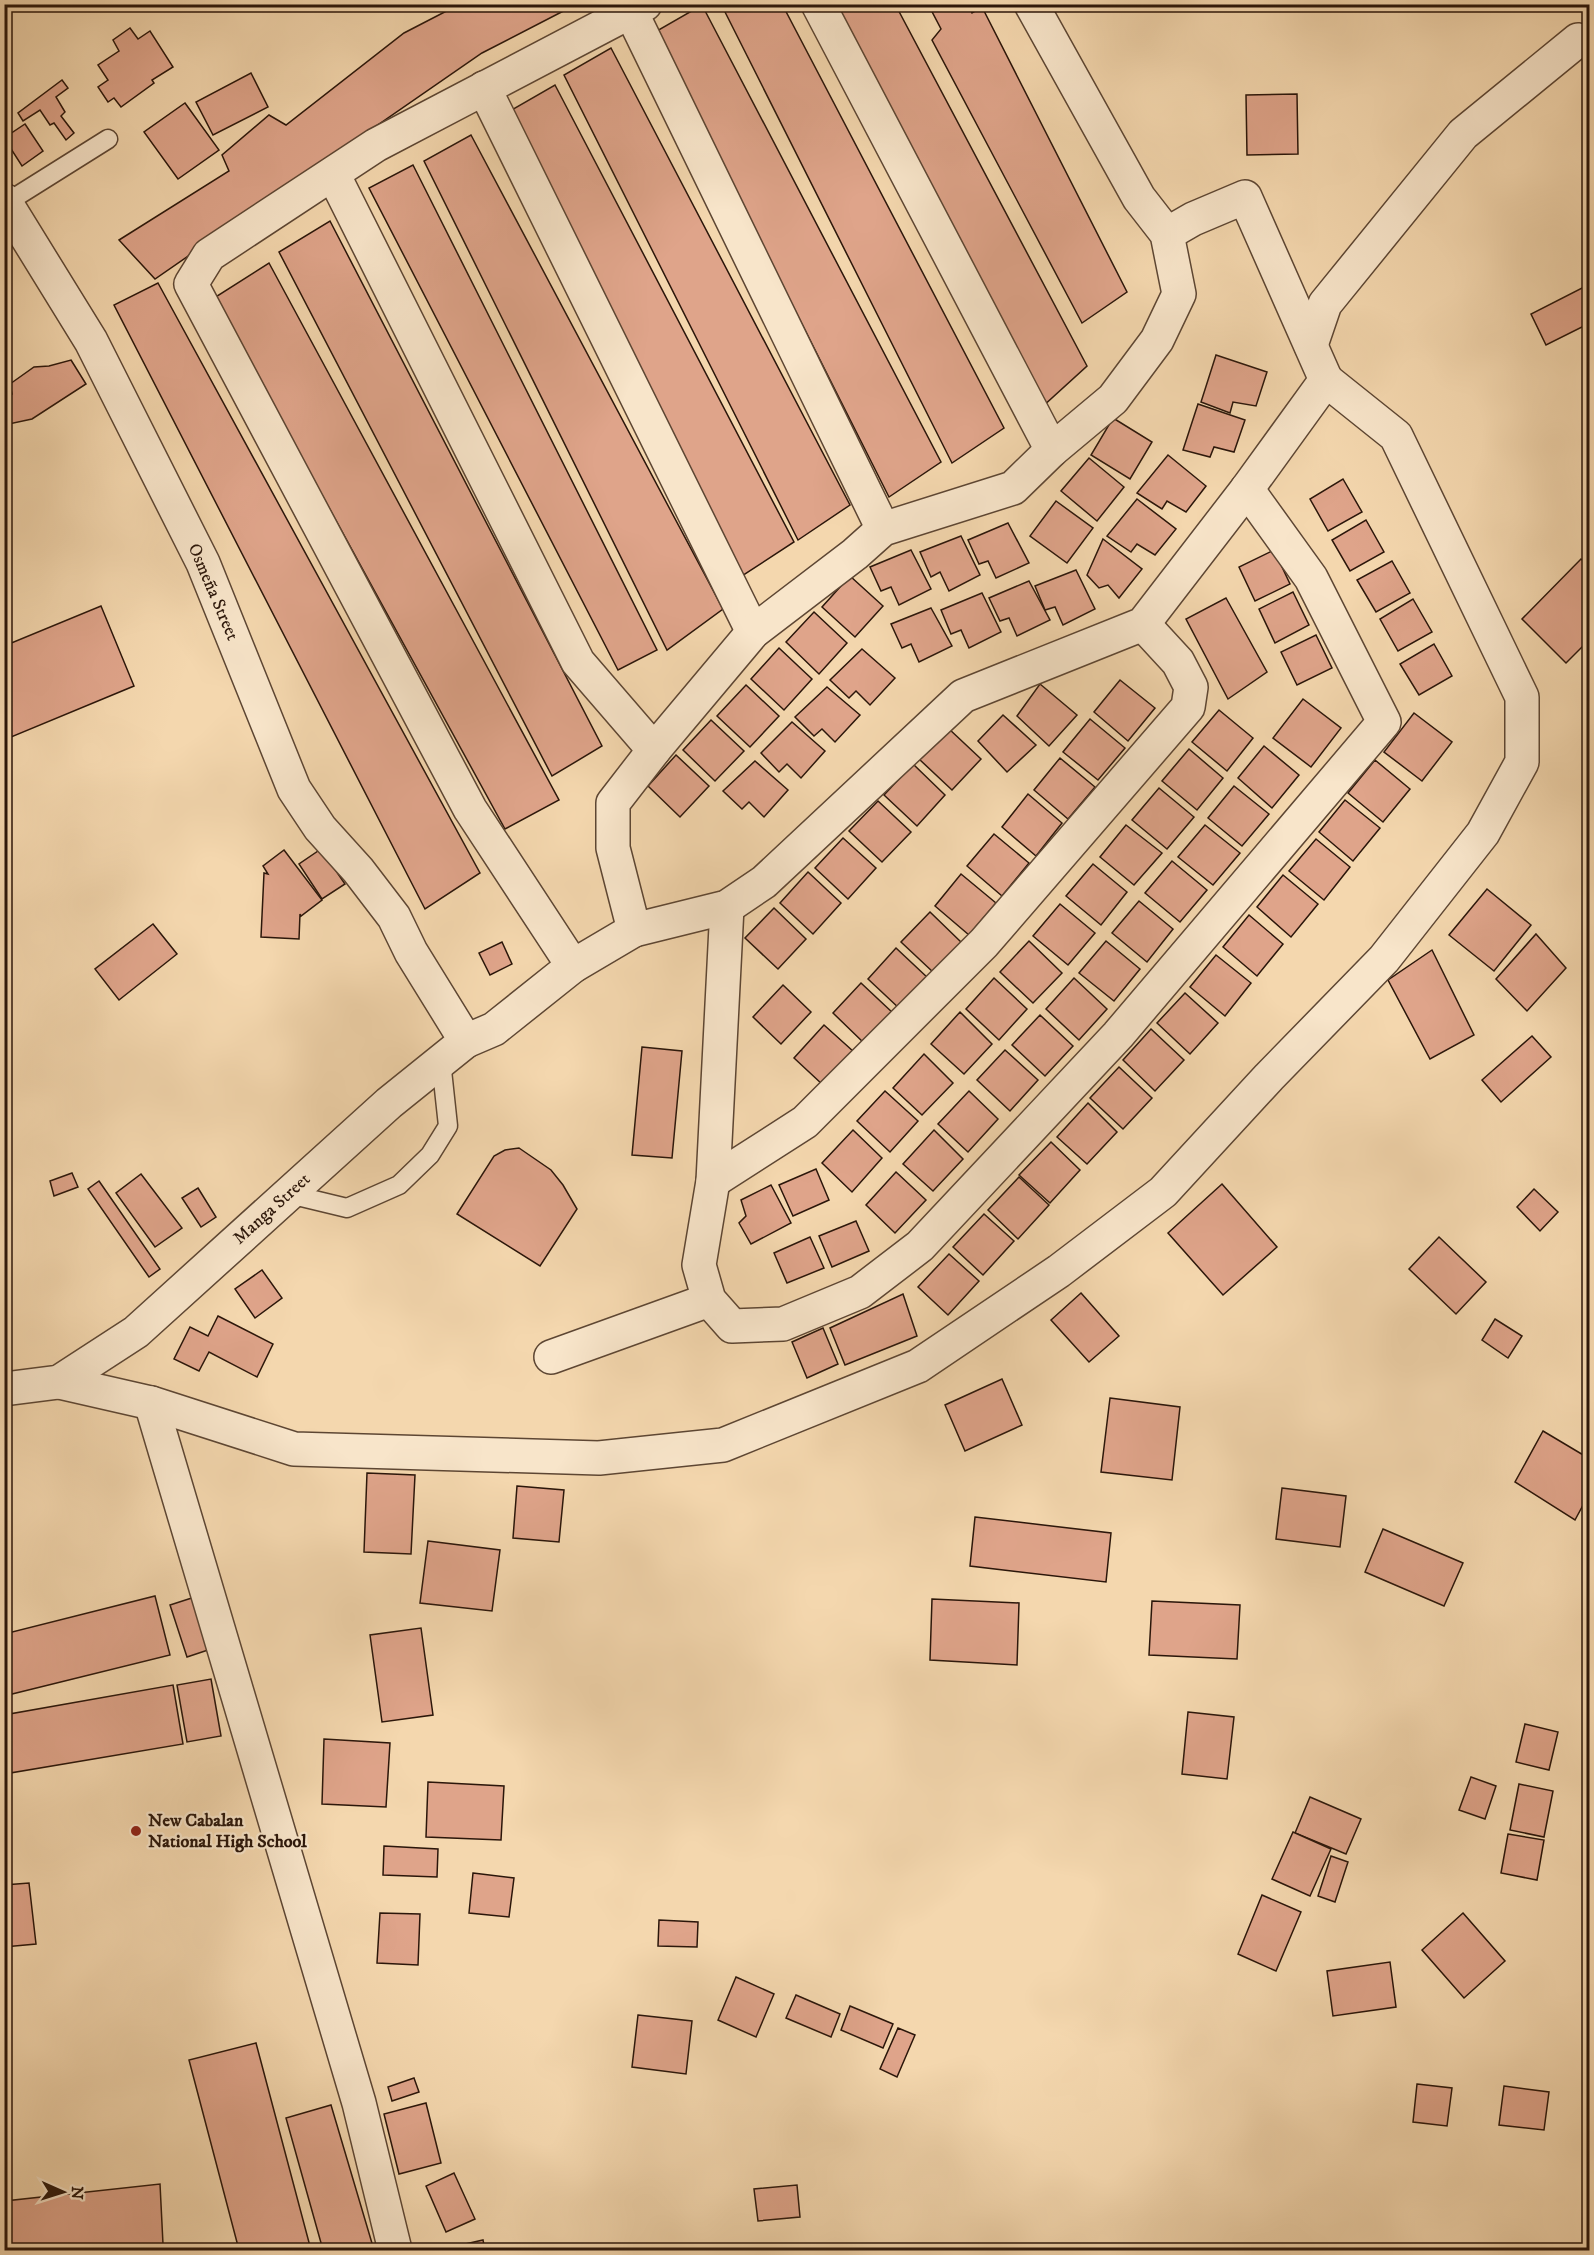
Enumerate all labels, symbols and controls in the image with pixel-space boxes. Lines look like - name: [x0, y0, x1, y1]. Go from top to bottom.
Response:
- street label: Osmeña Street: [183, 540, 243, 644]
- street label: Manga Street: [229, 1168, 315, 1249]
- place label: New Cabalan National High School: [148, 1810, 307, 1853]
- marker: New Cabalan National High School: [129, 1824, 143, 1838]
- north arrow: [33, 2162, 93, 2222]
- text: N: [67, 2186, 87, 2200]

